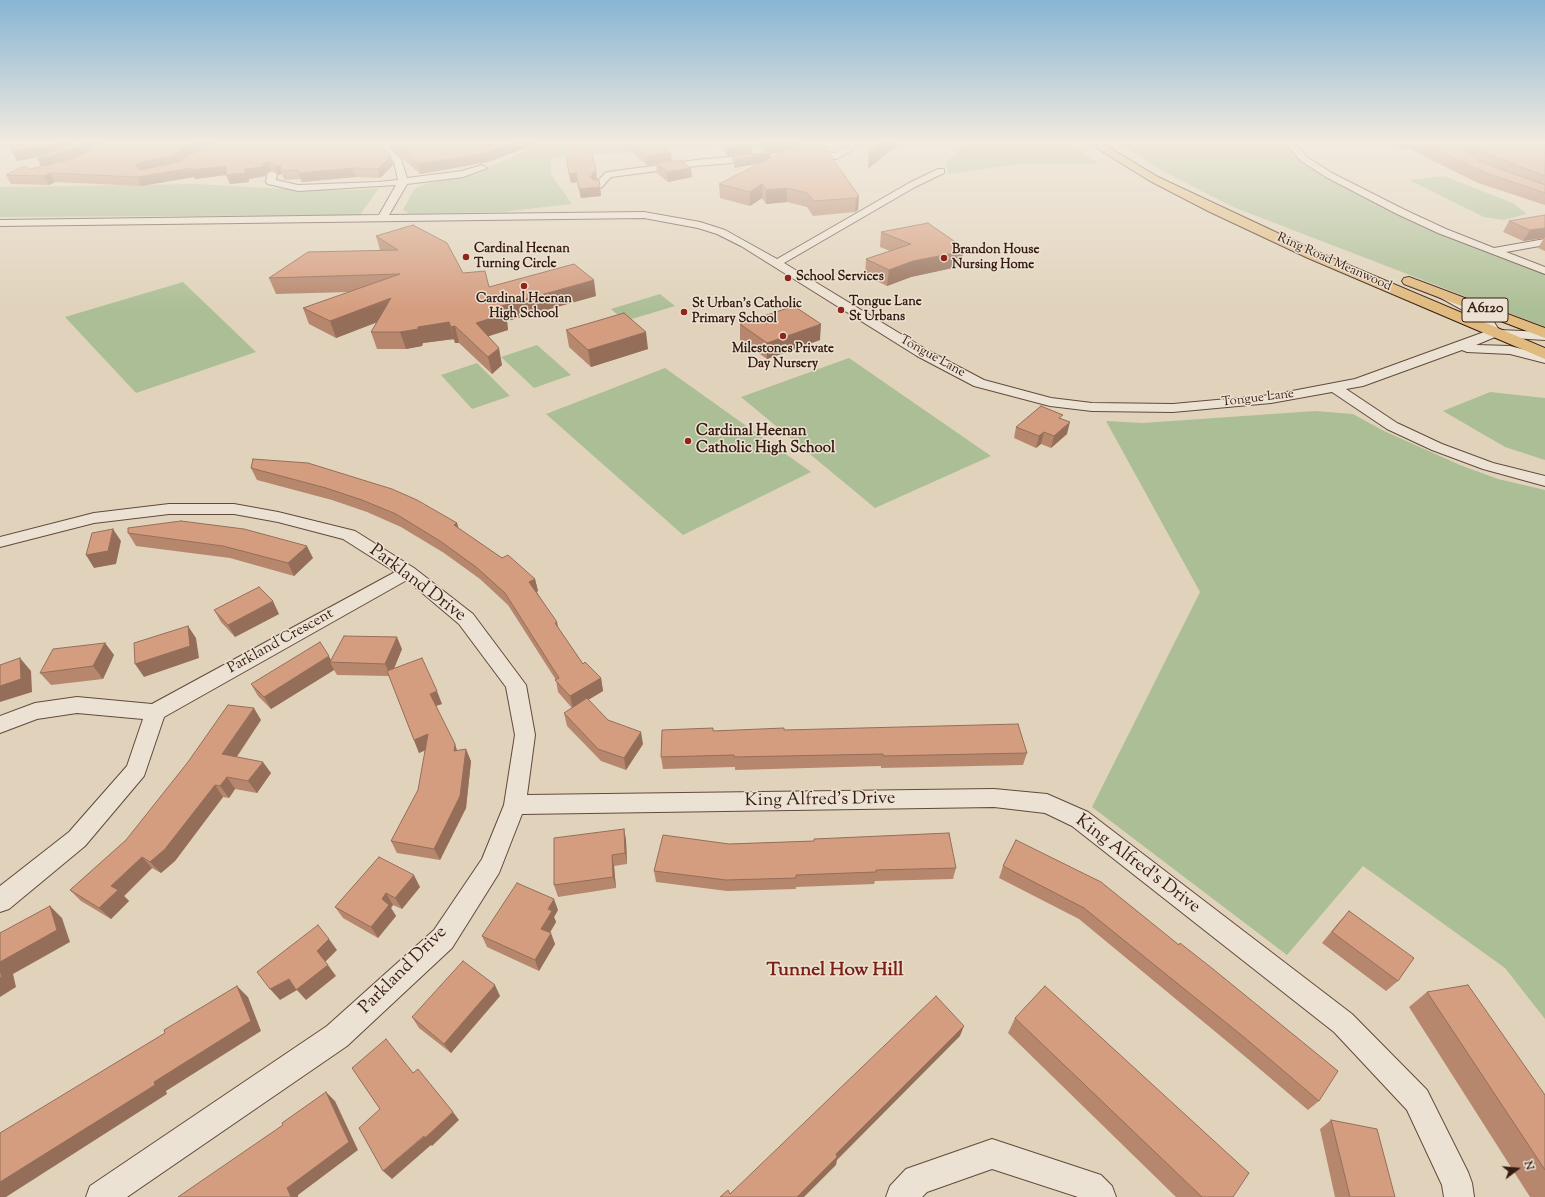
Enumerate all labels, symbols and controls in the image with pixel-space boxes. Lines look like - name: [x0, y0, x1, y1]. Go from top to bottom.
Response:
- street label: Ring Road Meanwood: [1274, 231, 1394, 295]
- place label: Cardinal Heenan Turning Circle: [474, 242, 570, 273]
- place label: Brandon House Nursing Home: [952, 243, 1039, 274]
- marker: Cardinal Heenan Turning Circle: [461, 252, 471, 262]
- marker: Brandon House Nursing Home: [939, 253, 949, 263]
- place label: School Services: [796, 270, 884, 286]
- marker: School Services: [783, 273, 793, 283]
- marker: Cardinal Heenan High School: [519, 281, 529, 291]
- place label: Cardinal Heenan High School: [476, 292, 572, 323]
- place label: Tongue Lane St Urbans: [849, 295, 922, 326]
- place label: St Urban's Catholic Primary School: [692, 297, 802, 328]
- road number: A6120: [1462, 298, 1508, 322]
- marker: Tongue Lane St Urbans: [836, 305, 846, 315]
- marker: St Urban's Catholic Primary School: [679, 307, 689, 317]
- marker: Milestones Private Day Nursery: [778, 331, 788, 341]
- street label: Tongue Lane: [896, 333, 968, 381]
- place label: Milestones Private Day Nursery: [732, 342, 834, 373]
- street label: Tongue Lane: [1221, 387, 1295, 411]
- place label: Cardinal Heenan Catholic High School: [696, 423, 835, 458]
- marker: Cardinal Heenan Catholic High School: [683, 436, 693, 446]
- street label: Parkland Drive: [364, 541, 470, 627]
- street label: Parkland Crescent: [225, 605, 337, 679]
- street label: King Alfred's Drive: [745, 789, 895, 813]
- street label: King Alfred's Drive: [1070, 811, 1204, 919]
- street label: Parkland Drive: [356, 923, 452, 1019]
- district label: Tunnel How Hill: [766, 961, 904, 983]
- north arrow: [1497, 1149, 1537, 1189]
- text: N: [1520, 1159, 1537, 1172]

